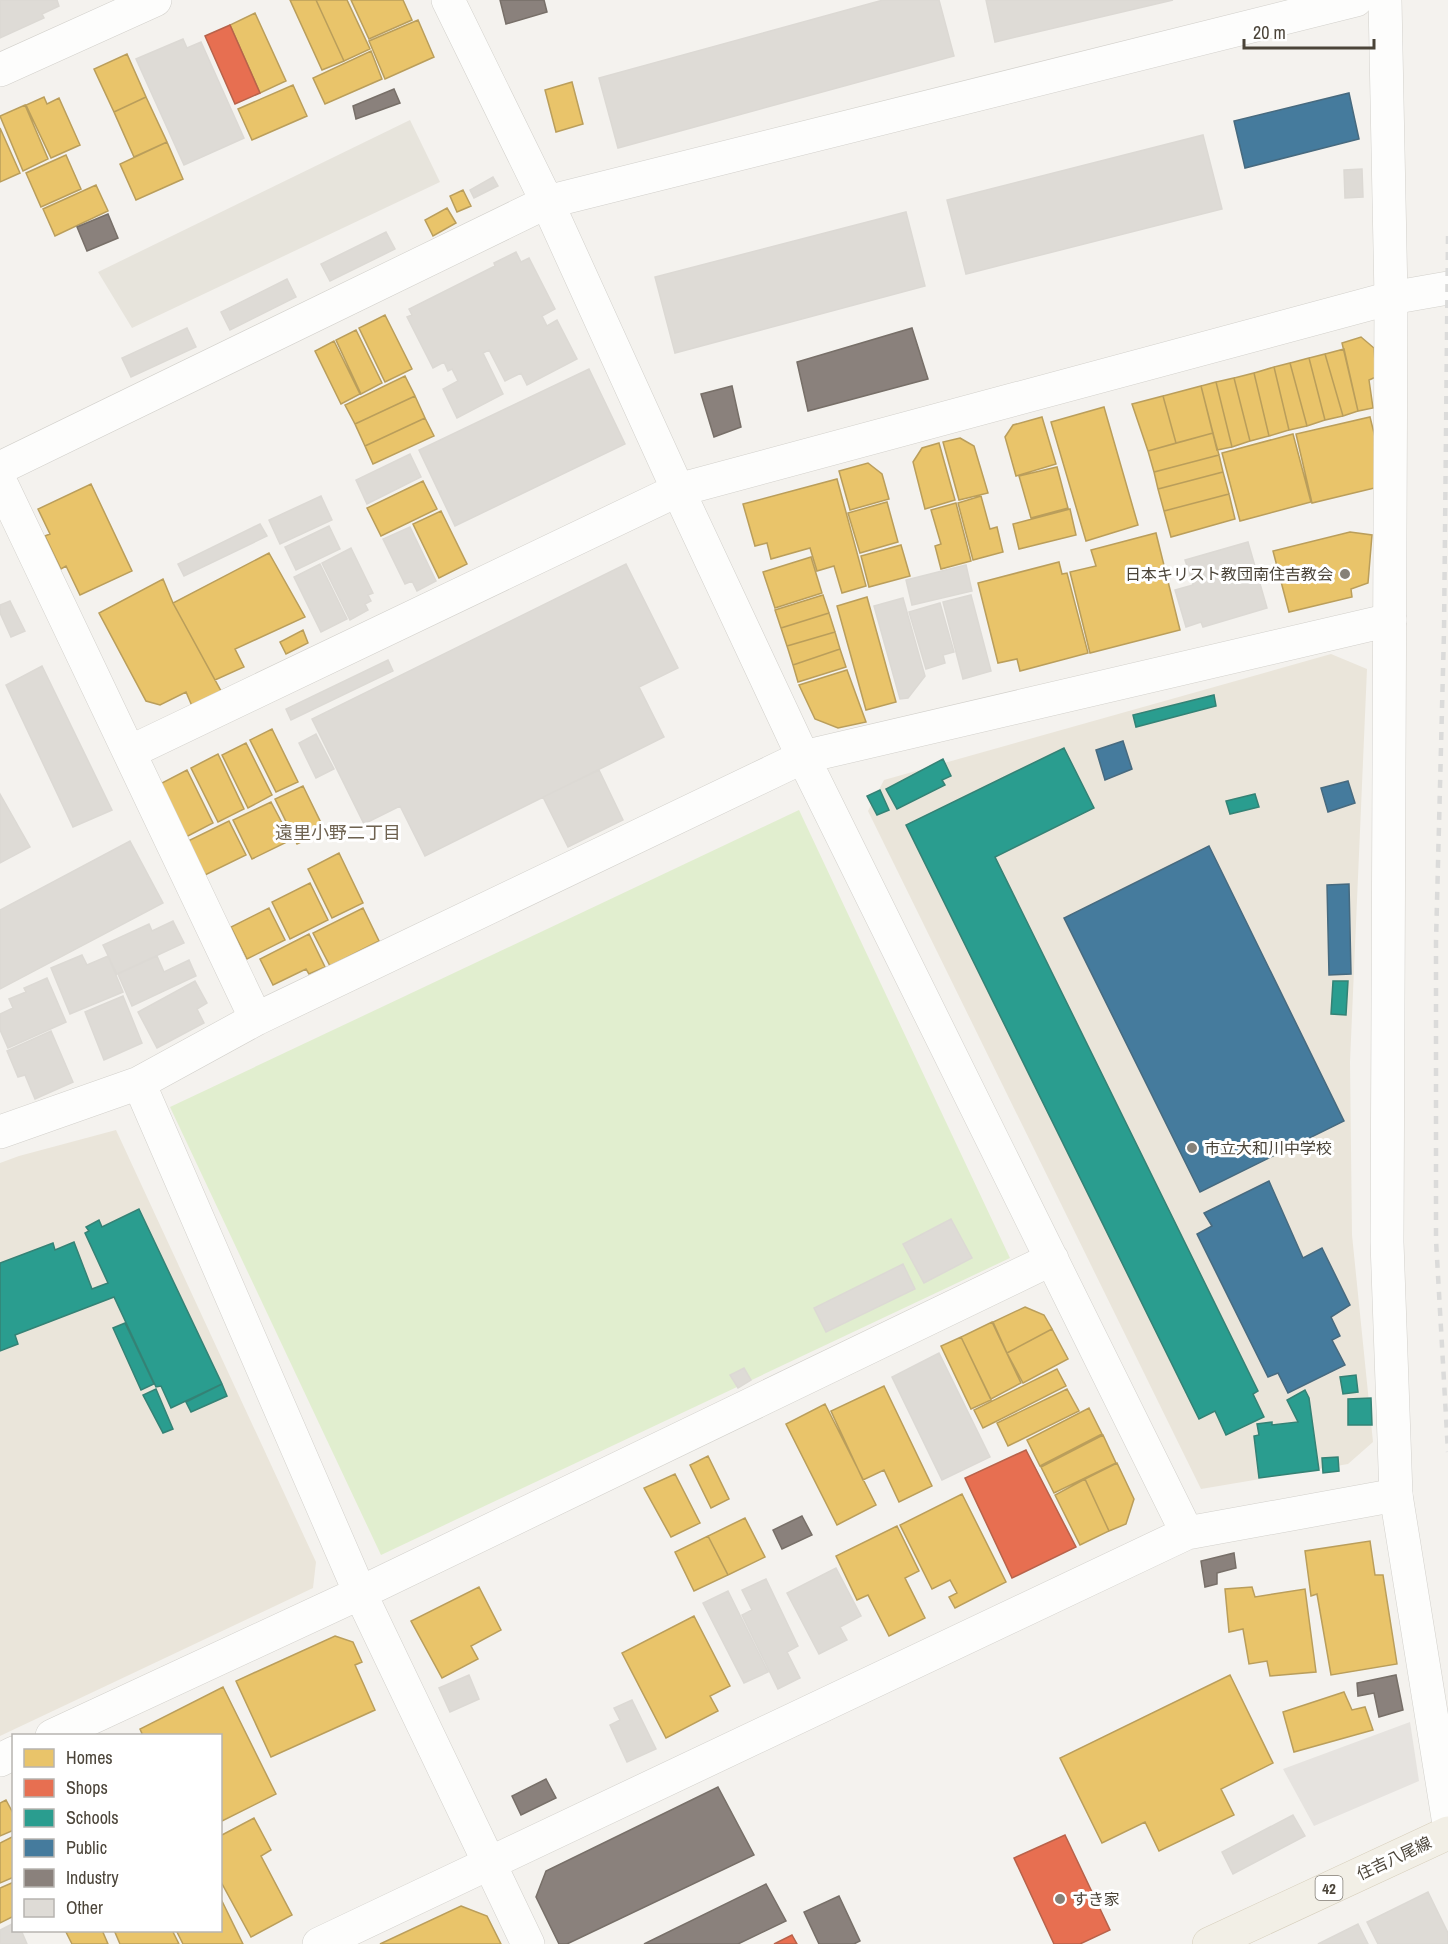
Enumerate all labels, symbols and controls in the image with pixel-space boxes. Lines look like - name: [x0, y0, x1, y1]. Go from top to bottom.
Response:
- scale bar: [1244, 12, 1374, 50]
- text: 20 m: [1253, 20, 1286, 45]
- place label: 日本キリスト教団南住吉教会: [1125, 563, 1333, 585]
- marker: 日本キリスト教団南住吉教会: [1338, 567, 1352, 581]
- district label: 遠里小野二丁目: [275, 820, 401, 845]
- place label: 市立大和川中学校: [1204, 1137, 1332, 1159]
- marker: 市立大和川中学校: [1185, 1141, 1199, 1155]
- legend: [12, 1734, 222, 1932]
- text: Homes: [66, 1745, 113, 1770]
- text: Shops: [66, 1775, 108, 1800]
- text: Schools: [66, 1805, 119, 1830]
- street label: 住吉八尾線: [1353, 1831, 1435, 1885]
- text: Public: [66, 1835, 107, 1860]
- text: Industry: [66, 1865, 119, 1890]
- road number: 42: [1316, 1876, 1342, 1900]
- place label: すき家: [1072, 1888, 1120, 1910]
- marker: すき家: [1053, 1892, 1067, 1906]
- text: Other: [66, 1895, 103, 1920]

